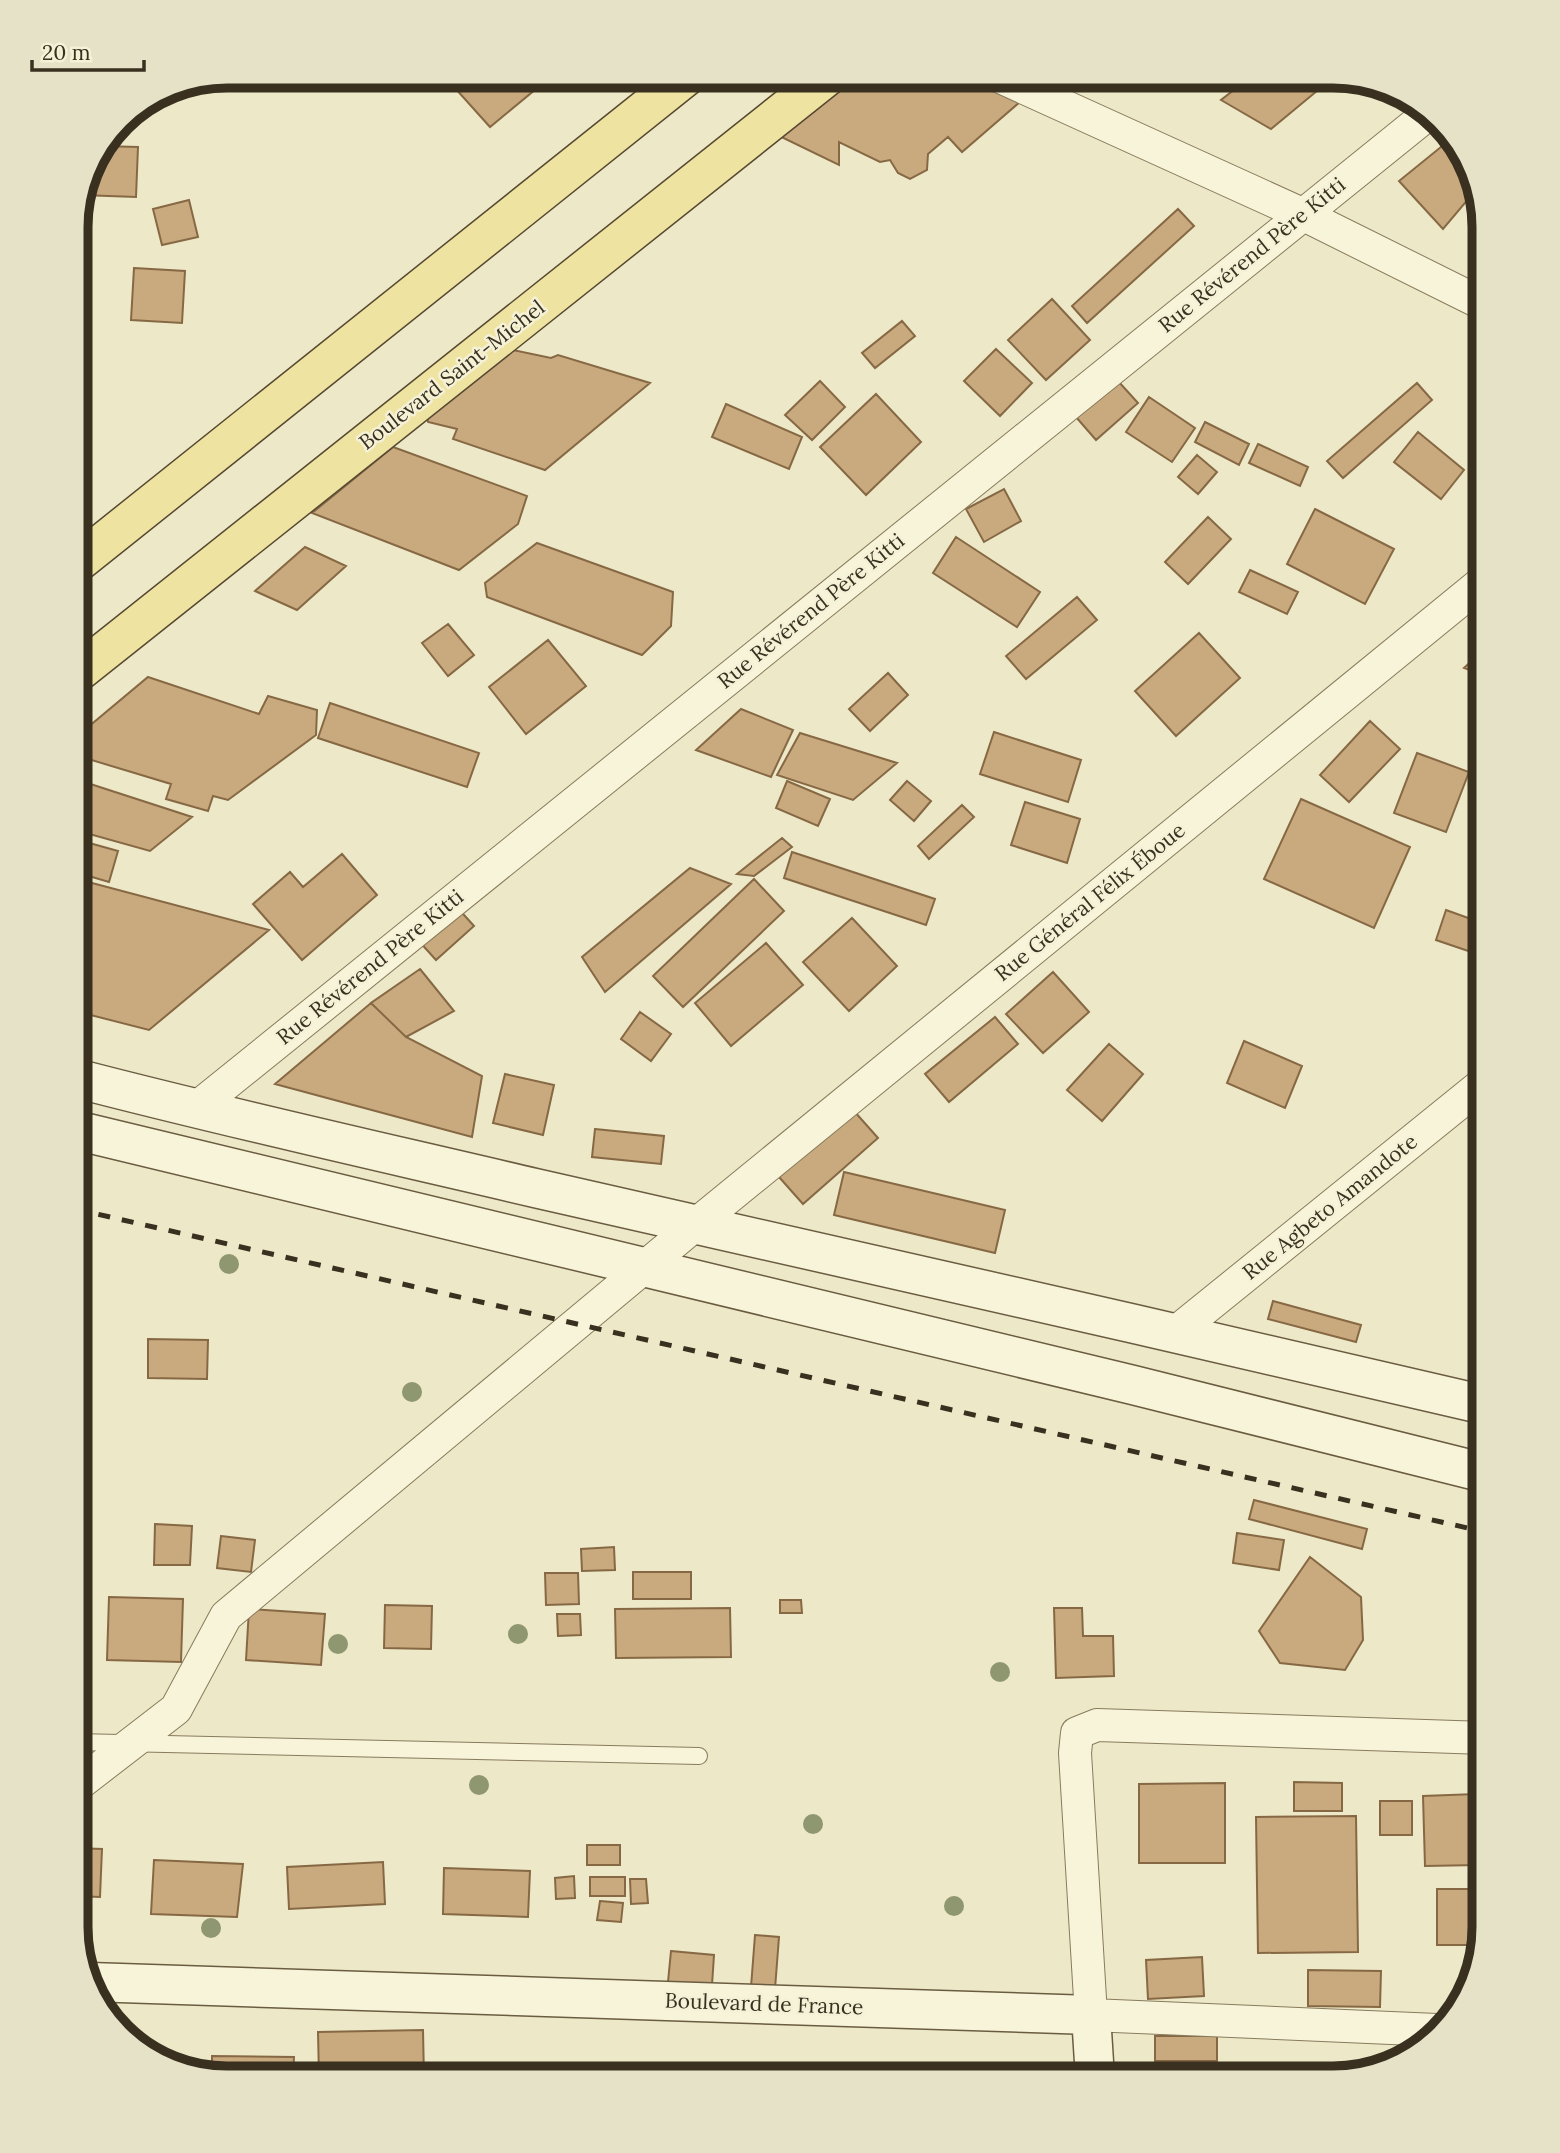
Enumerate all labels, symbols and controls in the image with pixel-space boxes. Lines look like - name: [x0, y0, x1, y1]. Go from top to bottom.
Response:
- scale bar: [32, 28, 144, 72]
- text: 20 m: [42, 39, 91, 66]
- street label: Rue Révérend Père Kitti: [1153, 171, 1351, 338]
- street label: Boulevard Saint-Michel: [353, 294, 550, 456]
- street label: Rue Révérend Père Kitti: [712, 527, 910, 694]
- street label: Rue Général Félix Éboue: [989, 816, 1190, 987]
- street label: Rue Révérend Père Kitti: [271, 883, 469, 1050]
- street label: Rue Agbeto Amandote: [1237, 1128, 1423, 1285]
- street label: Boulevard de France: [664, 1987, 864, 2020]

